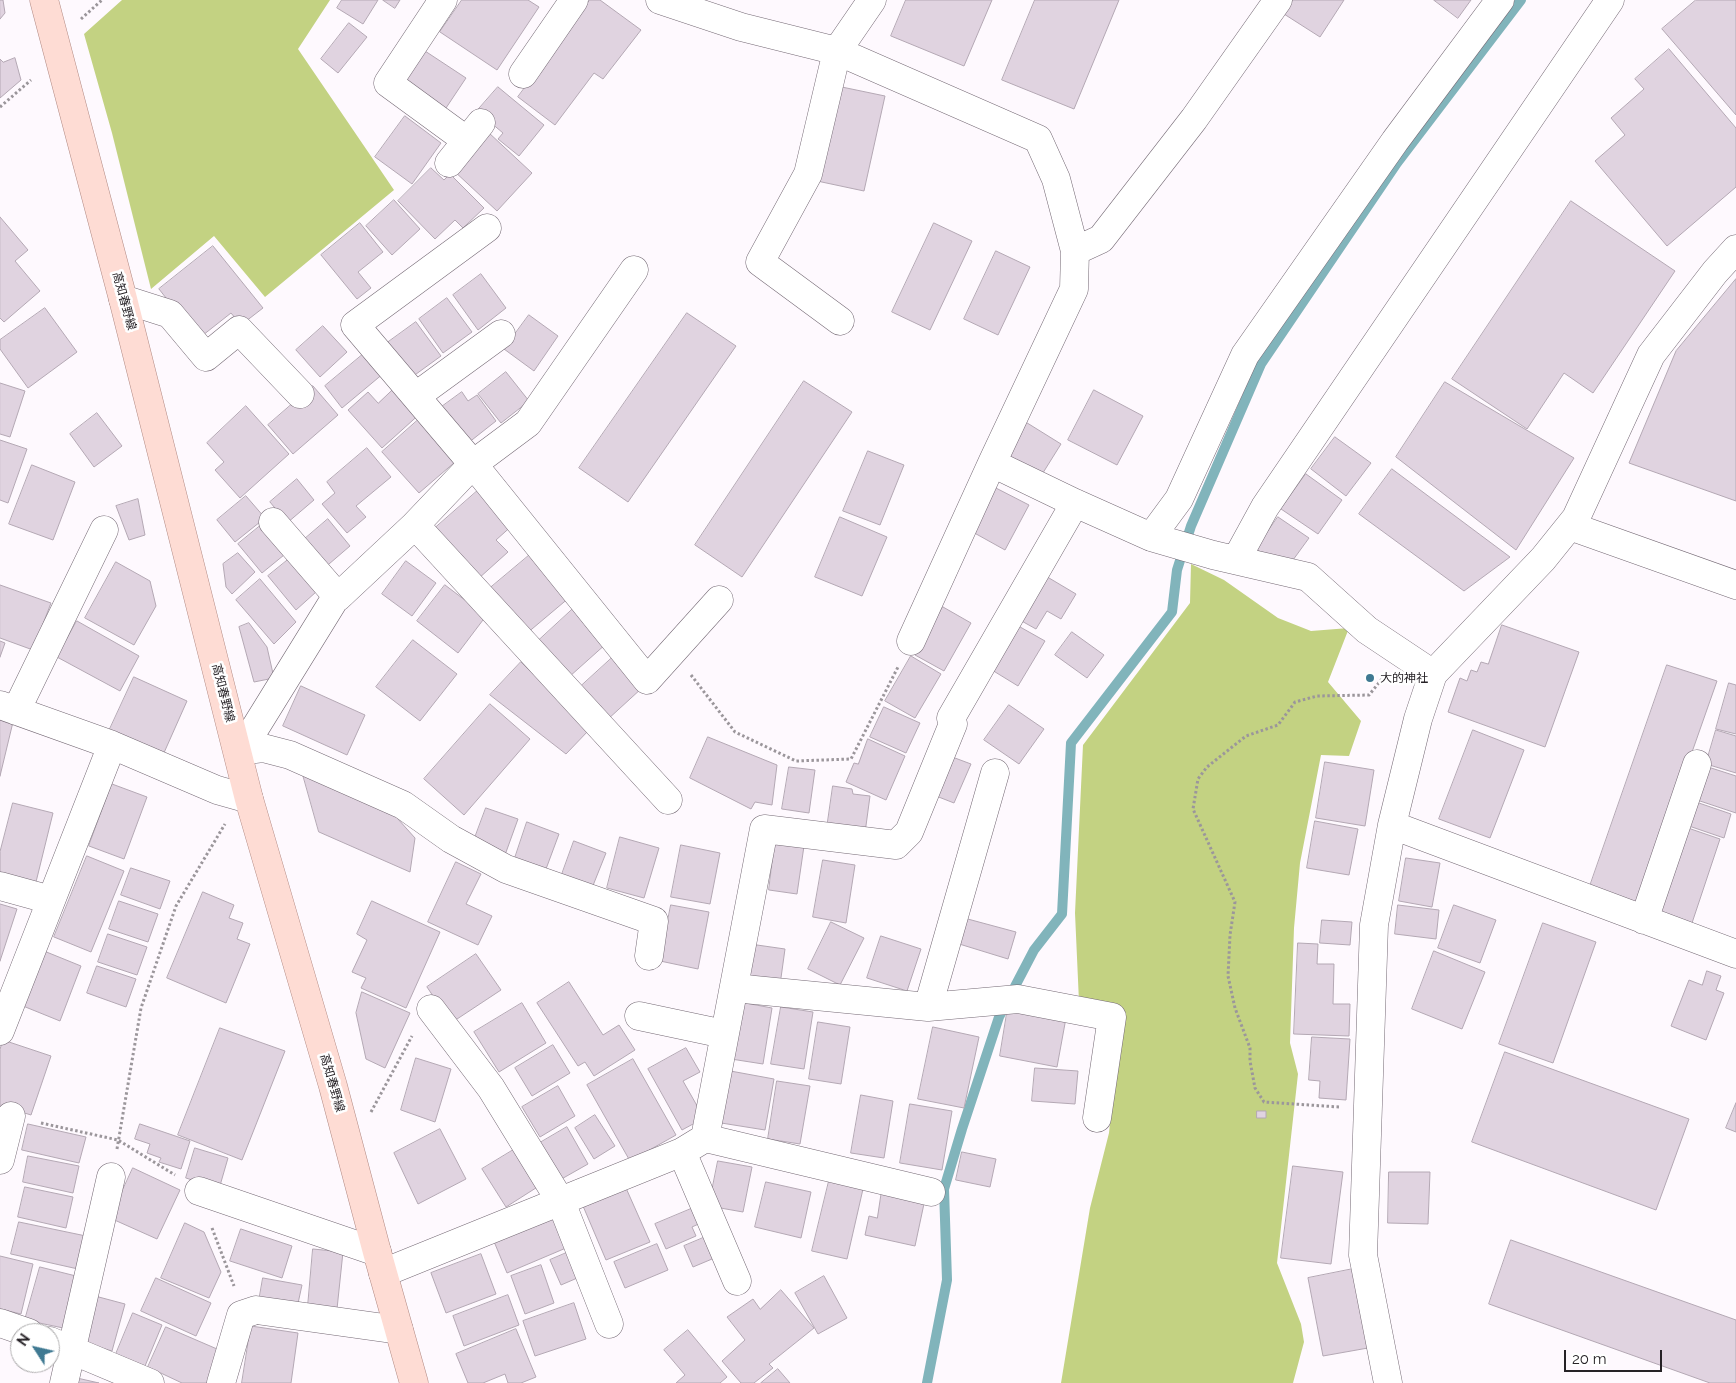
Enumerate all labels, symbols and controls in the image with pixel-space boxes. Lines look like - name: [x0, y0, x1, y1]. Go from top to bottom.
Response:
- street label: 高知春野線: [109, 270, 139, 332]
- street label: 高知春野線: [209, 662, 237, 724]
- place label: 大的神社: [1380, 671, 1428, 685]
- marker: 大的神社: [1364, 672, 1376, 684]
- street label: 高知春野線: [317, 1052, 347, 1114]
- north arrow: [10, 1323, 60, 1373]
- text: N: [14, 1331, 33, 1349]
- scale bar: [1566, 1340, 1664, 1372]
- text: 20 m: [1572, 1350, 1607, 1368]

